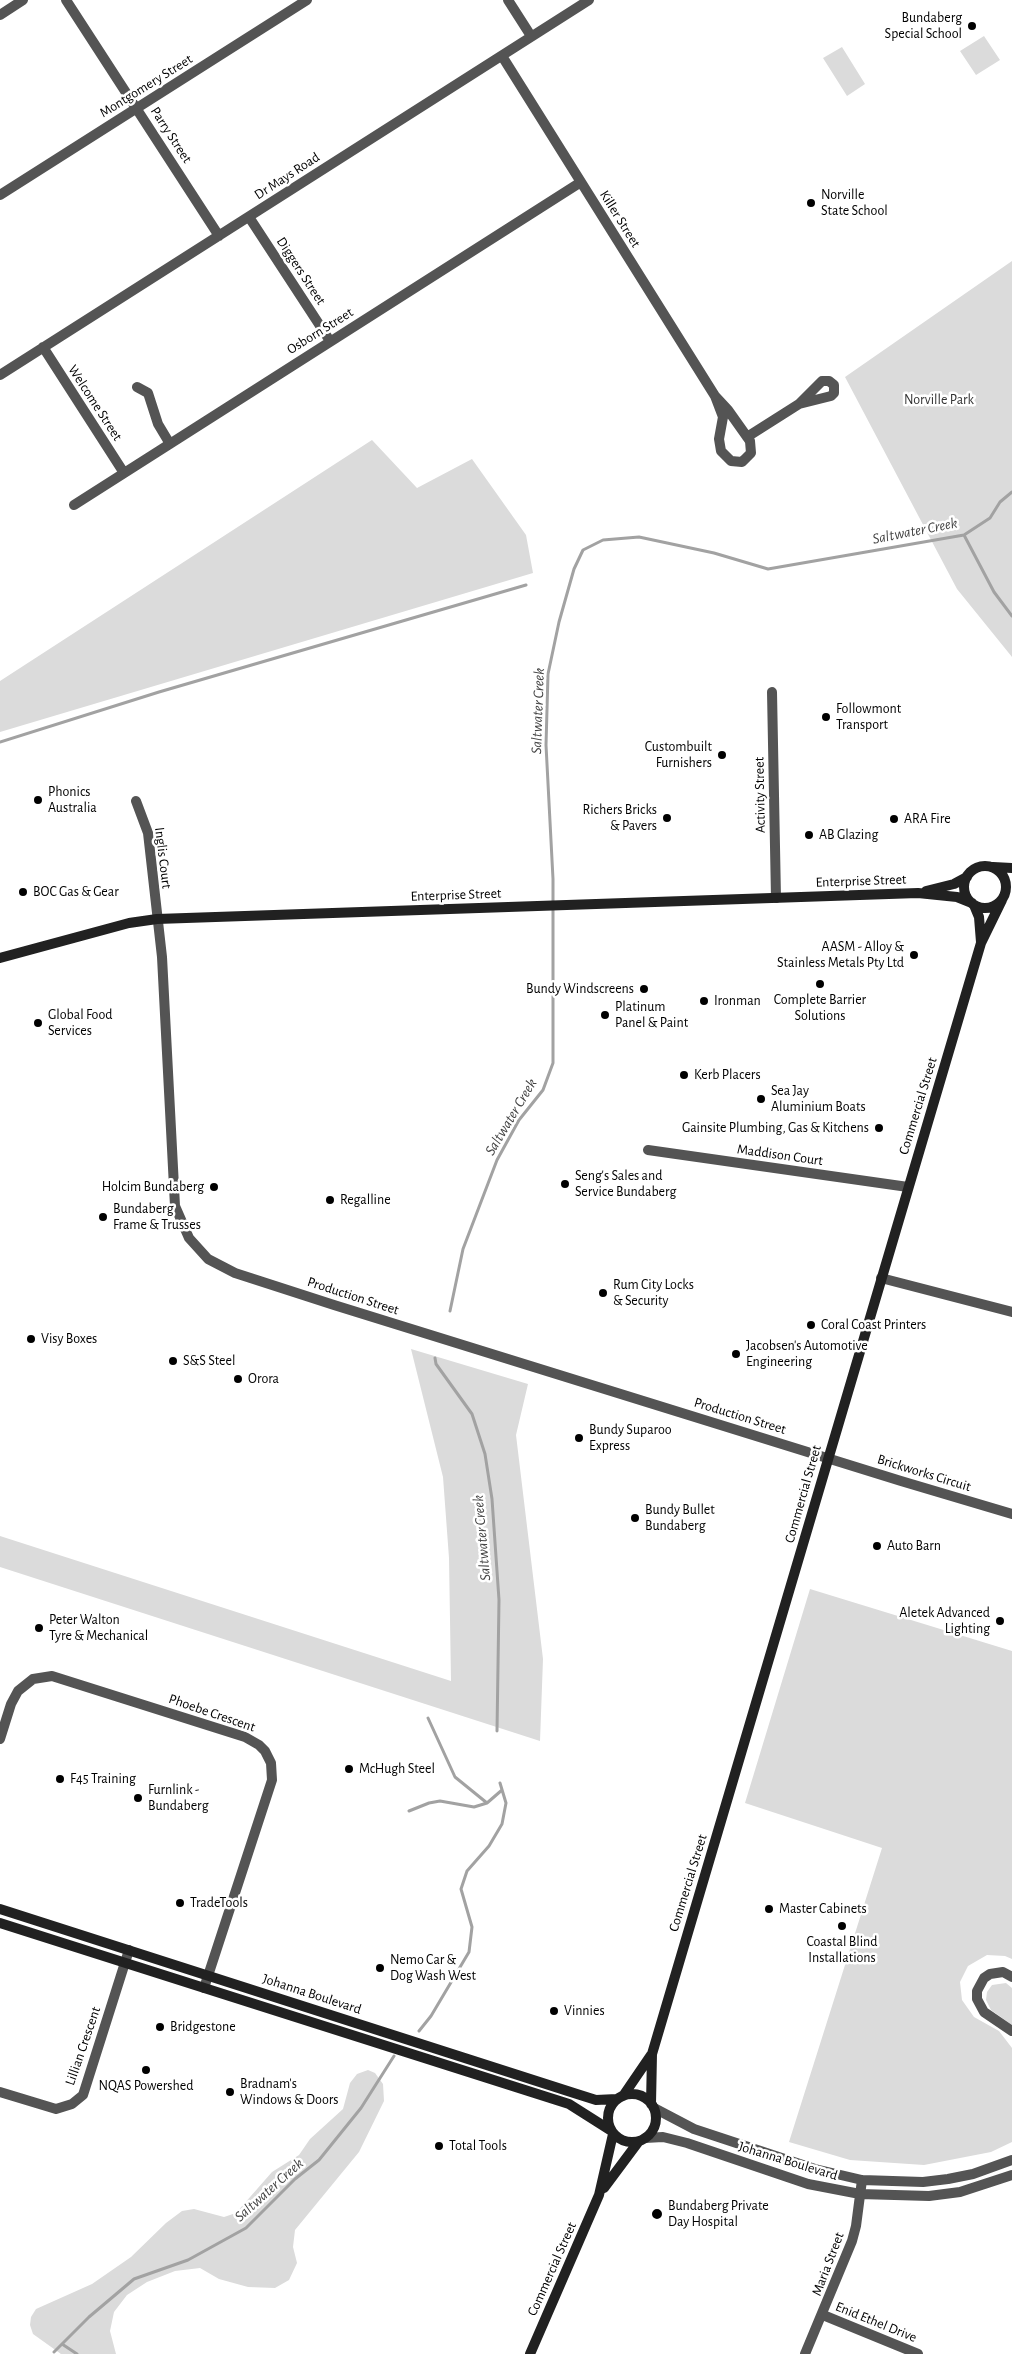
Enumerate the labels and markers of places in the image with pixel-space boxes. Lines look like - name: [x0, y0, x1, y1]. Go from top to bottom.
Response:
- place label: Bundaberg Special School: [885, 10, 962, 42]
- marker: Bundaberg Special School: [966, 20, 978, 32]
- place label: Norville State School: [821, 187, 888, 220]
- marker: Norville State School: [805, 197, 817, 209]
- place label: Followmont Transport: [836, 701, 901, 734]
- marker: Followmont Transport: [820, 711, 832, 723]
- place label: Custombuilt Furnishers: [645, 739, 712, 772]
- marker: Custombuilt Furnishers: [716, 749, 728, 761]
- place label: Phonics Australia: [48, 784, 97, 816]
- marker: Phonics Australia: [32, 794, 44, 806]
- place label: Richers Bricks & Pavers: [582, 802, 657, 834]
- place label: ARA Fire: [904, 811, 951, 827]
- marker: Richers Bricks & Pavers: [661, 812, 673, 824]
- marker: ARA Fire: [888, 813, 900, 825]
- place label: AB Glazing: [819, 827, 878, 843]
- marker: AB Glazing: [803, 829, 815, 841]
- place label: BOC Gas & Gear: [33, 884, 119, 900]
- marker: BOC Gas & Gear: [17, 886, 29, 898]
- place label: AASM - Alloy & Stainless Metals Pty Ltd: [777, 939, 904, 972]
- marker: AASM - Alloy & Stainless Metals Pty Ltd: [908, 949, 920, 961]
- marker: Complete Barrier Solutions: [814, 978, 826, 990]
- place label: Bundy Windscreens: [526, 981, 634, 997]
- marker: Bundy Windscreens: [638, 983, 650, 995]
- place label: Complete Barrier Solutions: [774, 992, 866, 1024]
- place label: Ironman: [714, 993, 761, 1009]
- marker: Ironman: [698, 995, 710, 1007]
- place label: Platinum Panel & Paint: [615, 999, 688, 1032]
- place label: Global Food Services: [48, 1007, 113, 1040]
- marker: Platinum Panel & Paint: [599, 1009, 611, 1021]
- marker: Global Food Services: [32, 1017, 44, 1029]
- place label: Kerb Placers: [694, 1067, 761, 1083]
- marker: Kerb Placers: [678, 1069, 690, 1081]
- place label: Sea Jay Aluminium Boats: [771, 1083, 866, 1116]
- marker: Sea Jay Aluminium Boats: [755, 1093, 767, 1105]
- place label: Gainsite Plumbing, Gas & Kitchens: [682, 1120, 869, 1136]
- marker: Gainsite Plumbing, Gas & Kitchens: [873, 1122, 885, 1134]
- place label: Seng's Sales and Service Bundaberg: [575, 1168, 676, 1200]
- marker: Seng's Sales and Service Bundaberg: [559, 1178, 571, 1190]
- place label: Holcim Bundaberg: [102, 1179, 204, 1195]
- marker: Holcim Bundaberg: [208, 1181, 220, 1193]
- place label: Regalline: [340, 1192, 391, 1208]
- marker: Regalline: [324, 1194, 336, 1206]
- place label: Bundaberg Frame & Trusses: [113, 1201, 201, 1234]
- marker: Bundaberg Frame & Trusses: [97, 1211, 109, 1223]
- place label: Rum City Locks & Security: [613, 1277, 694, 1310]
- marker: Rum City Locks & Security: [597, 1287, 609, 1299]
- place label: Coral Coast Printers: [821, 1317, 926, 1333]
- marker: Coral Coast Printers: [805, 1319, 817, 1331]
- place label: Visy Boxes: [41, 1331, 97, 1347]
- marker: Visy Boxes: [25, 1333, 37, 1345]
- place label: Jacobsen's Automotive Engineering: [746, 1338, 868, 1370]
- marker: Jacobsen's Automotive Engineering: [730, 1348, 742, 1360]
- place label: S&S Steel: [183, 1353, 235, 1369]
- marker: S&S Steel: [167, 1355, 179, 1367]
- place label: Orora: [248, 1371, 279, 1387]
- marker: Orora: [232, 1373, 244, 1385]
- place label: Bundy Suparoo Express: [589, 1422, 672, 1454]
- marker: Bundy Suparoo Express: [573, 1432, 585, 1444]
- place label: Bundy Bullet Bundaberg: [645, 1502, 715, 1534]
- marker: Bundy Bullet Bundaberg: [629, 1512, 641, 1524]
- place label: Auto Barn: [887, 1538, 941, 1554]
- marker: Auto Barn: [871, 1540, 883, 1552]
- place label: Aletek Advanced Lighting: [899, 1605, 990, 1638]
- place label: Peter Walton Tyre & Mechanical: [49, 1612, 148, 1644]
- marker: Aletek Advanced Lighting: [994, 1615, 1006, 1627]
- marker: Peter Walton Tyre & Mechanical: [33, 1622, 45, 1634]
- place label: McHugh Steel: [359, 1761, 435, 1777]
- marker: McHugh Steel: [343, 1763, 355, 1775]
- place label: F45 Training: [70, 1771, 136, 1787]
- marker: F45 Training: [54, 1773, 66, 1785]
- place label: Furnlink - Bundaberg: [148, 1782, 208, 1814]
- marker: Furnlink - Bundaberg: [132, 1792, 144, 1804]
- place label: TradeTools: [190, 1895, 248, 1911]
- marker: TradeTools: [174, 1897, 186, 1909]
- place label: Master Cabinets: [779, 1901, 867, 1917]
- marker: Master Cabinets: [763, 1903, 775, 1915]
- marker: Coastal Blind Installations: [836, 1920, 848, 1932]
- place label: Coastal Blind Installations: [806, 1934, 878, 1966]
- place label: Nemo Car & Dog Wash West: [390, 1952, 476, 1984]
- marker: Nemo Car & Dog Wash West: [374, 1962, 386, 1974]
- place label: Vinnies: [564, 2003, 605, 2019]
- marker: Vinnies: [548, 2005, 560, 2017]
- place label: Bridgestone: [170, 2019, 236, 2035]
- marker: Bridgestone: [154, 2021, 166, 2033]
- marker: NQAS Powershed: [140, 2064, 152, 2076]
- place label: Bradnam's Windows & Doors: [240, 2076, 338, 2108]
- place label: NQAS Powershed: [99, 2078, 193, 2094]
- marker: Bradnam's Windows & Doors: [224, 2086, 236, 2098]
- place label: Total Tools: [449, 2138, 507, 2154]
- marker: Total Tools: [433, 2140, 445, 2152]
- place label: Bundaberg Private Day Hospital: [668, 2198, 769, 2230]
- marker: Bundaberg Private Day Hospital: [650, 2207, 664, 2221]

